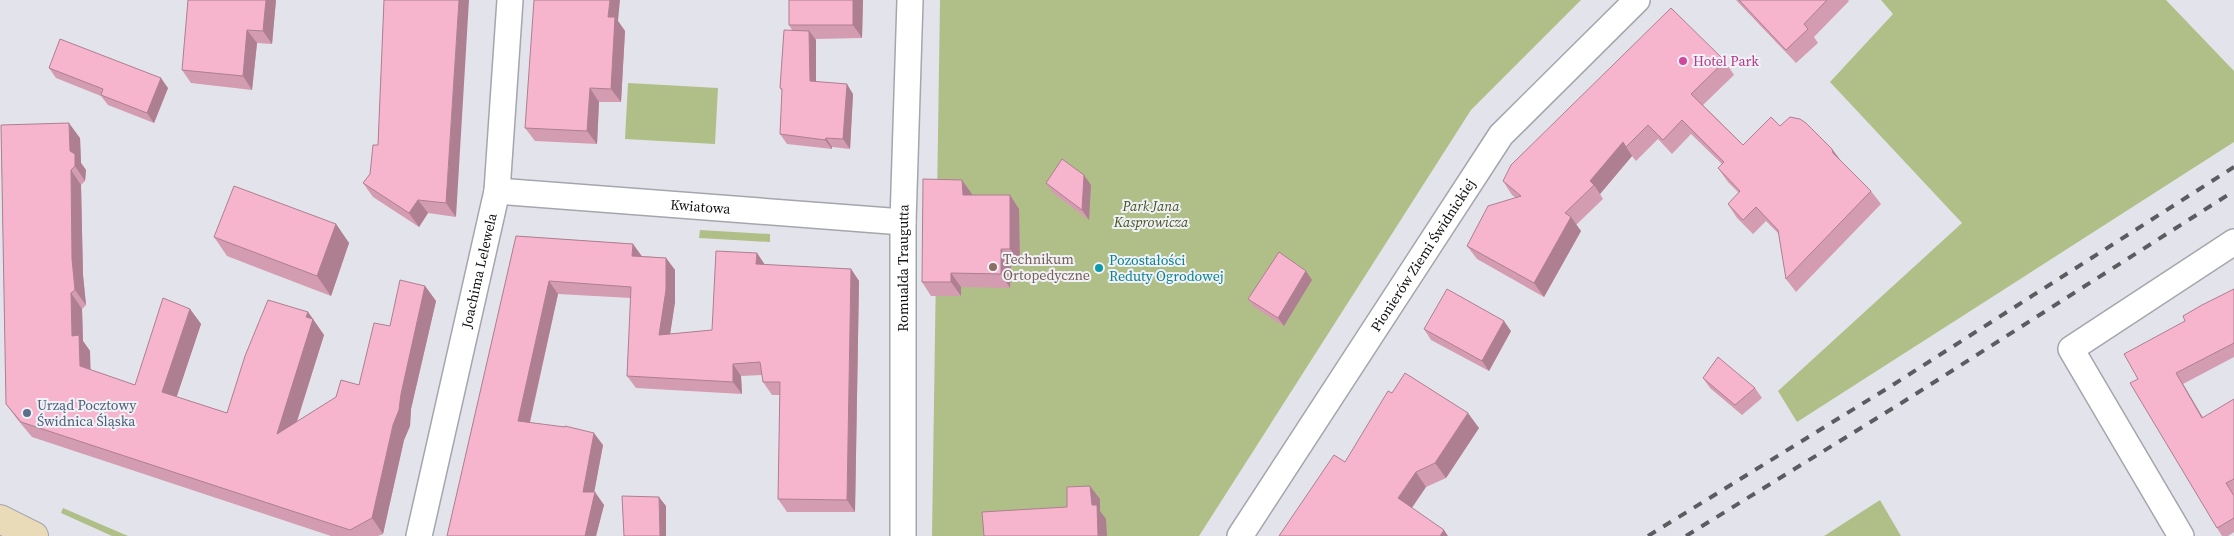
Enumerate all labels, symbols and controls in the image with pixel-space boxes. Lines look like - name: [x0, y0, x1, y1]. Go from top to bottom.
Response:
- place label: Hotel Park: [1693, 51, 1759, 71]
- marker: Hotel Park: [1677, 55, 1689, 67]
- street label: Pionierów Ziemi Świdnickiej: [1366, 175, 1480, 336]
- street label: Kwiatowa: [670, 194, 732, 219]
- park label: Park Jana Kasprowicza: [1113, 196, 1189, 232]
- street label: Romualda Traugutta: [893, 203, 914, 332]
- street label: Joachima Lelewela: [456, 210, 502, 331]
- place label: Technikum Ortopedyczne: [1003, 249, 1090, 285]
- place label: Pozostałości Reduty Ogrodowej: [1109, 250, 1224, 286]
- marker: Technikum Ortopedyczne: [987, 261, 999, 273]
- marker: Pozostałości Reduty Ogrodowej: [1093, 262, 1105, 274]
- place label: Urząd Pocztowy Świdnica Śląska: [37, 395, 137, 431]
- marker: Urząd Pocztowy Świdnica Śląska: [21, 407, 33, 419]

